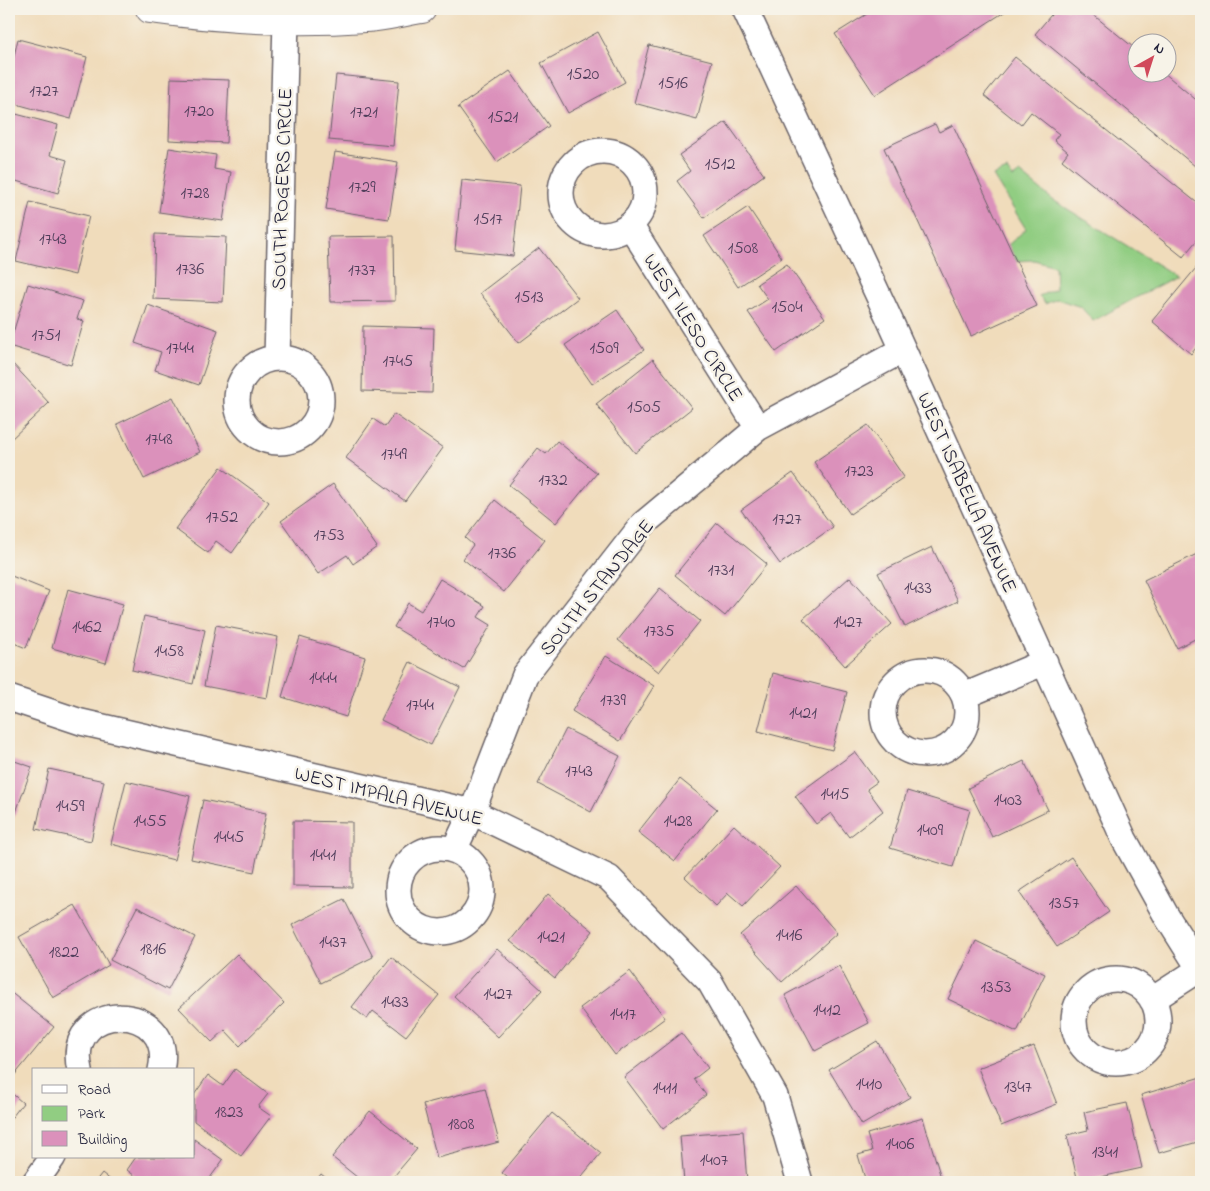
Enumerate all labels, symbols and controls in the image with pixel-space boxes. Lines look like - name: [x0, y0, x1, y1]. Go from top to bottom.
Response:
- north arrow: [1128, 32, 1178, 82]
- text: N: [1149, 38, 1170, 60]
- house number: 1520: [567, 62, 600, 88]
- house number: 1516: [658, 71, 688, 97]
- house number: 1727: [29, 79, 59, 105]
- street label: SOUTH ROGERS CIRCLE: [265, 88, 302, 291]
- house number: 1720: [184, 99, 214, 125]
- house number: 1721: [350, 100, 378, 126]
- house number: 1521: [488, 105, 519, 131]
- house number: 1512: [705, 152, 735, 178]
- house number: 1729: [348, 175, 376, 201]
- house number: 1728: [181, 181, 210, 207]
- house number: 1517: [473, 207, 503, 233]
- house number: 1743: [39, 227, 67, 253]
- house number: 1508: [728, 236, 759, 262]
- street label: WEST ILESO CIRCLE: [635, 249, 749, 408]
- house number: 1736: [176, 257, 204, 283]
- house number: 1737: [348, 258, 377, 284]
- house number: 1513: [514, 285, 544, 311]
- house number: 1504: [771, 295, 803, 321]
- house number: 1751: [31, 323, 61, 349]
- house number: 1744: [166, 336, 195, 362]
- house number: 1509: [589, 336, 619, 362]
- house number: 1745: [383, 349, 413, 375]
- street label: WEST ISABELLA AVENUE: [908, 388, 1023, 598]
- house number: 1505: [627, 395, 661, 421]
- house number: 1748: [145, 427, 173, 453]
- house number: 1749: [381, 442, 408, 468]
- house number: 1723: [844, 459, 874, 485]
- house number: 1732: [538, 468, 568, 494]
- house number: 1752: [206, 505, 238, 531]
- house number: 1727: [772, 507, 802, 533]
- street label: SOUTH STANDAGE: [534, 514, 662, 663]
- house number: 1753: [314, 523, 344, 549]
- house number: 1736: [488, 541, 516, 567]
- house number: 1731: [708, 558, 734, 584]
- house number: 1433: [904, 576, 932, 602]
- house number: 1740: [427, 610, 455, 636]
- house number: 1427: [833, 610, 863, 636]
- house number: 1462: [72, 615, 102, 641]
- house number: 1735: [644, 619, 674, 645]
- house number: 1458: [154, 639, 184, 665]
- house number: 1444: [309, 666, 338, 692]
- house number: 1739: [600, 688, 627, 714]
- house number: 1744: [406, 693, 435, 719]
- house number: 1421: [789, 701, 817, 727]
- house number: 1743: [565, 759, 593, 785]
- street label: WEST IMPALA AVENUE: [291, 760, 486, 835]
- house number: 1415: [820, 782, 850, 808]
- house number: 1403: [994, 788, 1022, 814]
- house number: 1459: [56, 794, 85, 820]
- house number: 1455: [133, 809, 167, 835]
- house number: 1428: [664, 809, 693, 835]
- house number: 1409: [917, 818, 944, 844]
- house number: 1445: [214, 825, 244, 851]
- house number: 1441: [310, 843, 336, 869]
- house number: 1357: [1049, 891, 1080, 917]
- house number: 1416: [776, 923, 802, 949]
- house number: 1421: [537, 925, 565, 951]
- house number: 1437: [319, 930, 348, 956]
- house number: 1816: [140, 937, 166, 963]
- house number: 1822: [49, 940, 79, 966]
- house number: 1353: [981, 975, 1011, 1001]
- house number: 1427: [483, 982, 513, 1008]
- house number: 1433: [381, 990, 409, 1016]
- house number: 1412: [813, 998, 841, 1024]
- house number: 1417: [610, 1002, 637, 1028]
- legend: [32, 1068, 195, 1158]
- house number: 1410: [856, 1072, 883, 1098]
- house number: 1347: [1004, 1075, 1033, 1101]
- house number: 1411: [653, 1076, 678, 1102]
- text: Road: [78, 1079, 111, 1101]
- house number: 1823: [215, 1100, 243, 1126]
- text: Park: [78, 1103, 106, 1125]
- house number: 1808: [448, 1112, 475, 1138]
- text: Building: [77, 1129, 127, 1152]
- house number: 1406: [886, 1132, 914, 1158]
- house number: 1341: [1092, 1140, 1118, 1166]
- house number: 1407: [700, 1148, 729, 1174]

